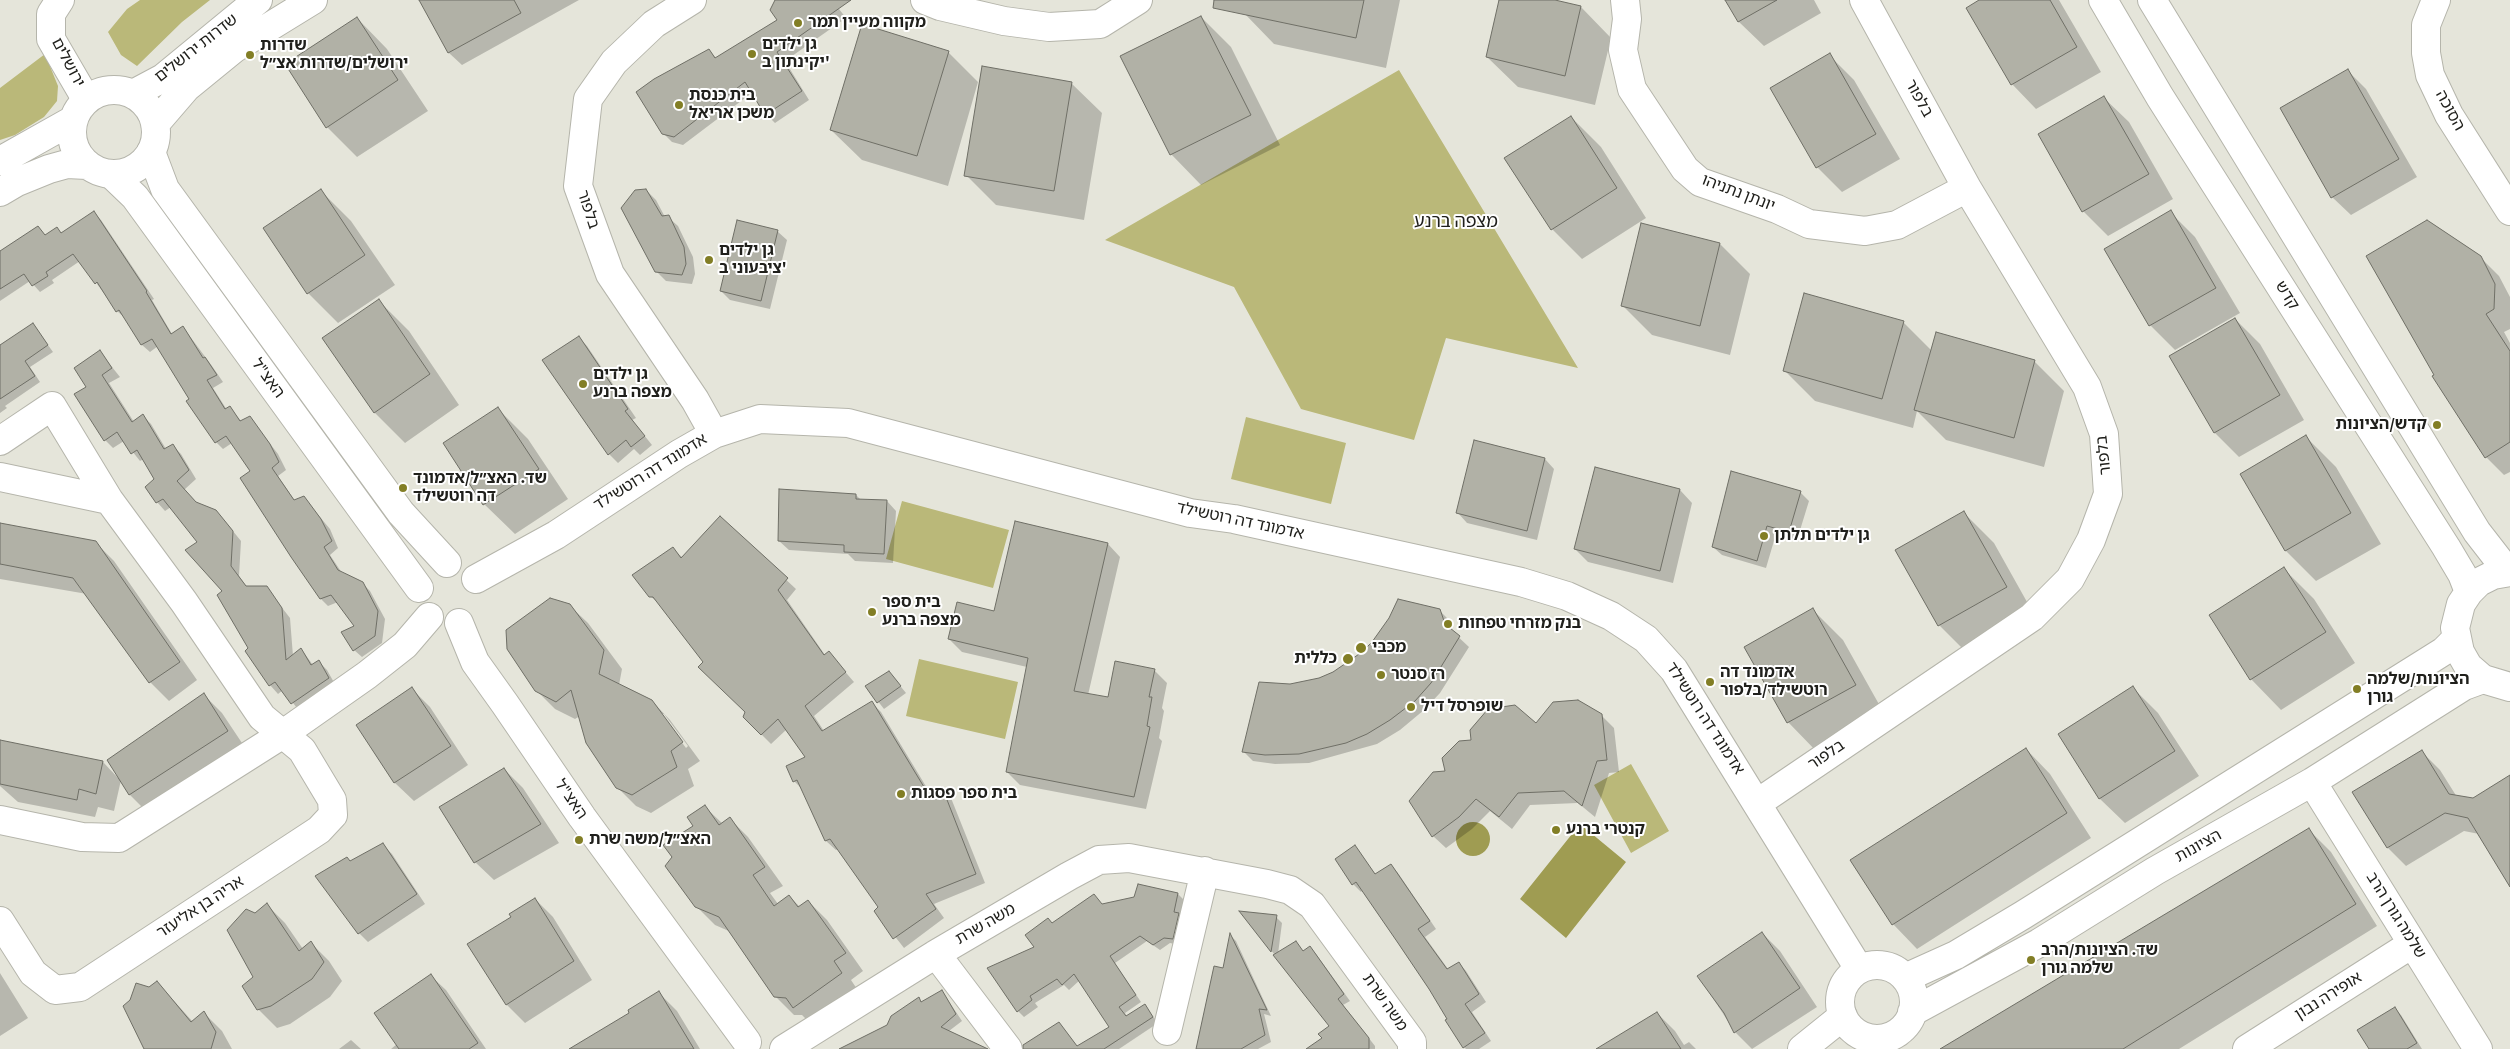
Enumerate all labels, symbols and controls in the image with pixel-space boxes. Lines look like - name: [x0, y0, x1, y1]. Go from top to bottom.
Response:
- street label: שדרות ירושלים: [152, 11, 242, 87]
- place label: מקווה מעיין תמר: [808, 13, 926, 33]
- marker: מקווה מעיין תמר: [792, 17, 804, 29]
- street label: ירושלים: [46, 35, 88, 91]
- place label: גן ילדים יקינתון ב': [762, 35, 830, 73]
- place label: שדרות ירושלים/שדרות אצ״ל: [260, 36, 408, 74]
- marker: גן ילדים יקינתון ב': [746, 48, 758, 60]
- marker: שדרות ירושלים/שדרות אצ״ל: [244, 49, 256, 61]
- street label: בלפור: [1900, 77, 1936, 121]
- place label: בית כנסת משכן אריאל: [689, 86, 774, 124]
- street label: הסוכה: [2430, 87, 2468, 135]
- marker: בית כנסת משכן אריאל: [673, 99, 685, 111]
- street label: יונתן נתניהו: [1699, 171, 1777, 217]
- street label: בלפור: [572, 188, 602, 232]
- district label: מצפה ברנע: [1414, 212, 1498, 234]
- place label: גן ילדים ציבעוני ב': [719, 241, 787, 279]
- marker: גן ילדים ציבעוני ב': [703, 254, 715, 266]
- street label: קדש: [2270, 278, 2302, 314]
- street label: האצ"ל: [246, 355, 288, 403]
- place label: גן ילדים מצפה ברנע: [593, 365, 672, 403]
- marker: גן ילדים מצפה ברנע: [577, 378, 589, 390]
- place label: קדש/הציונות: [2336, 415, 2427, 435]
- marker: קדש/הציונות: [2431, 419, 2443, 431]
- street label: אדמונד דה רוטשילד: [591, 430, 711, 516]
- street label: בלפור: [2093, 434, 2117, 476]
- place label: שד. האצ״ל/אדמונד דה רוטשילד: [413, 469, 547, 507]
- marker: שד. האצ״ל/אדמונד דה רוטשילד: [397, 482, 409, 494]
- street label: אדמונד דה רוטשילד: [1174, 499, 1306, 545]
- place label: גן ילדים תלתן: [1774, 526, 1870, 546]
- marker: גן ילדים תלתן: [1758, 530, 1770, 542]
- place label: בית ספר מצפה ברנע: [882, 593, 961, 631]
- marker: בית ספר מצפה ברנע: [866, 606, 878, 618]
- place label: בנק מזרחי טפחות: [1458, 614, 1581, 634]
- marker: בנק מזרחי טפחות: [1442, 618, 1454, 630]
- place label: מכבי: [1372, 638, 1406, 658]
- marker: מכבי: [1354, 641, 1368, 655]
- place label: כללית: [1294, 649, 1337, 669]
- marker: כללית: [1341, 652, 1355, 666]
- street label: אדמונד דה רוטשילד: [1661, 659, 1747, 779]
- place label: אדמונד דה רוטשילד/בלפור: [1720, 663, 1828, 701]
- place label: רז סנטר: [1391, 665, 1445, 685]
- marker: רז סנטר: [1375, 669, 1387, 681]
- place label: הציונות/שלמה גורן: [2367, 670, 2469, 708]
- marker: אדמונד דה רוטשילד/בלפור: [1704, 676, 1716, 688]
- marker: הציונות/שלמה גורן: [2351, 683, 2363, 695]
- place label: שופרסל דיל: [1421, 697, 1503, 717]
- marker: שופרסל דיל: [1405, 701, 1417, 713]
- street label: בלפור: [1805, 737, 1849, 775]
- street label: האצ"ל: [549, 776, 591, 824]
- place label: בית ספר פסגות: [911, 784, 1017, 804]
- marker: בית ספר פסגות: [895, 788, 907, 800]
- place label: קנטרי ברנע: [1566, 820, 1645, 840]
- marker: קנטרי ברנע: [1550, 824, 1562, 836]
- street label: הציונות: [2172, 826, 2226, 868]
- place label: האצ״ל/משה שרת: [589, 830, 711, 850]
- marker: האצ״ל/משה שרת: [573, 834, 585, 846]
- street label: שלמה גורן הרב: [2361, 869, 2429, 963]
- street label: אריה בן אליעזר: [154, 873, 248, 943]
- street label: משה שרת: [953, 900, 1019, 950]
- place label: שד. הציונות/הרב שלמה גורן: [2041, 941, 2158, 979]
- marker: שד. הציונות/הרב שלמה גורן: [2025, 954, 2037, 966]
- street label: אופירה נבון: [2292, 969, 2366, 1025]
- street label: משה שרת: [1357, 970, 1411, 1036]

